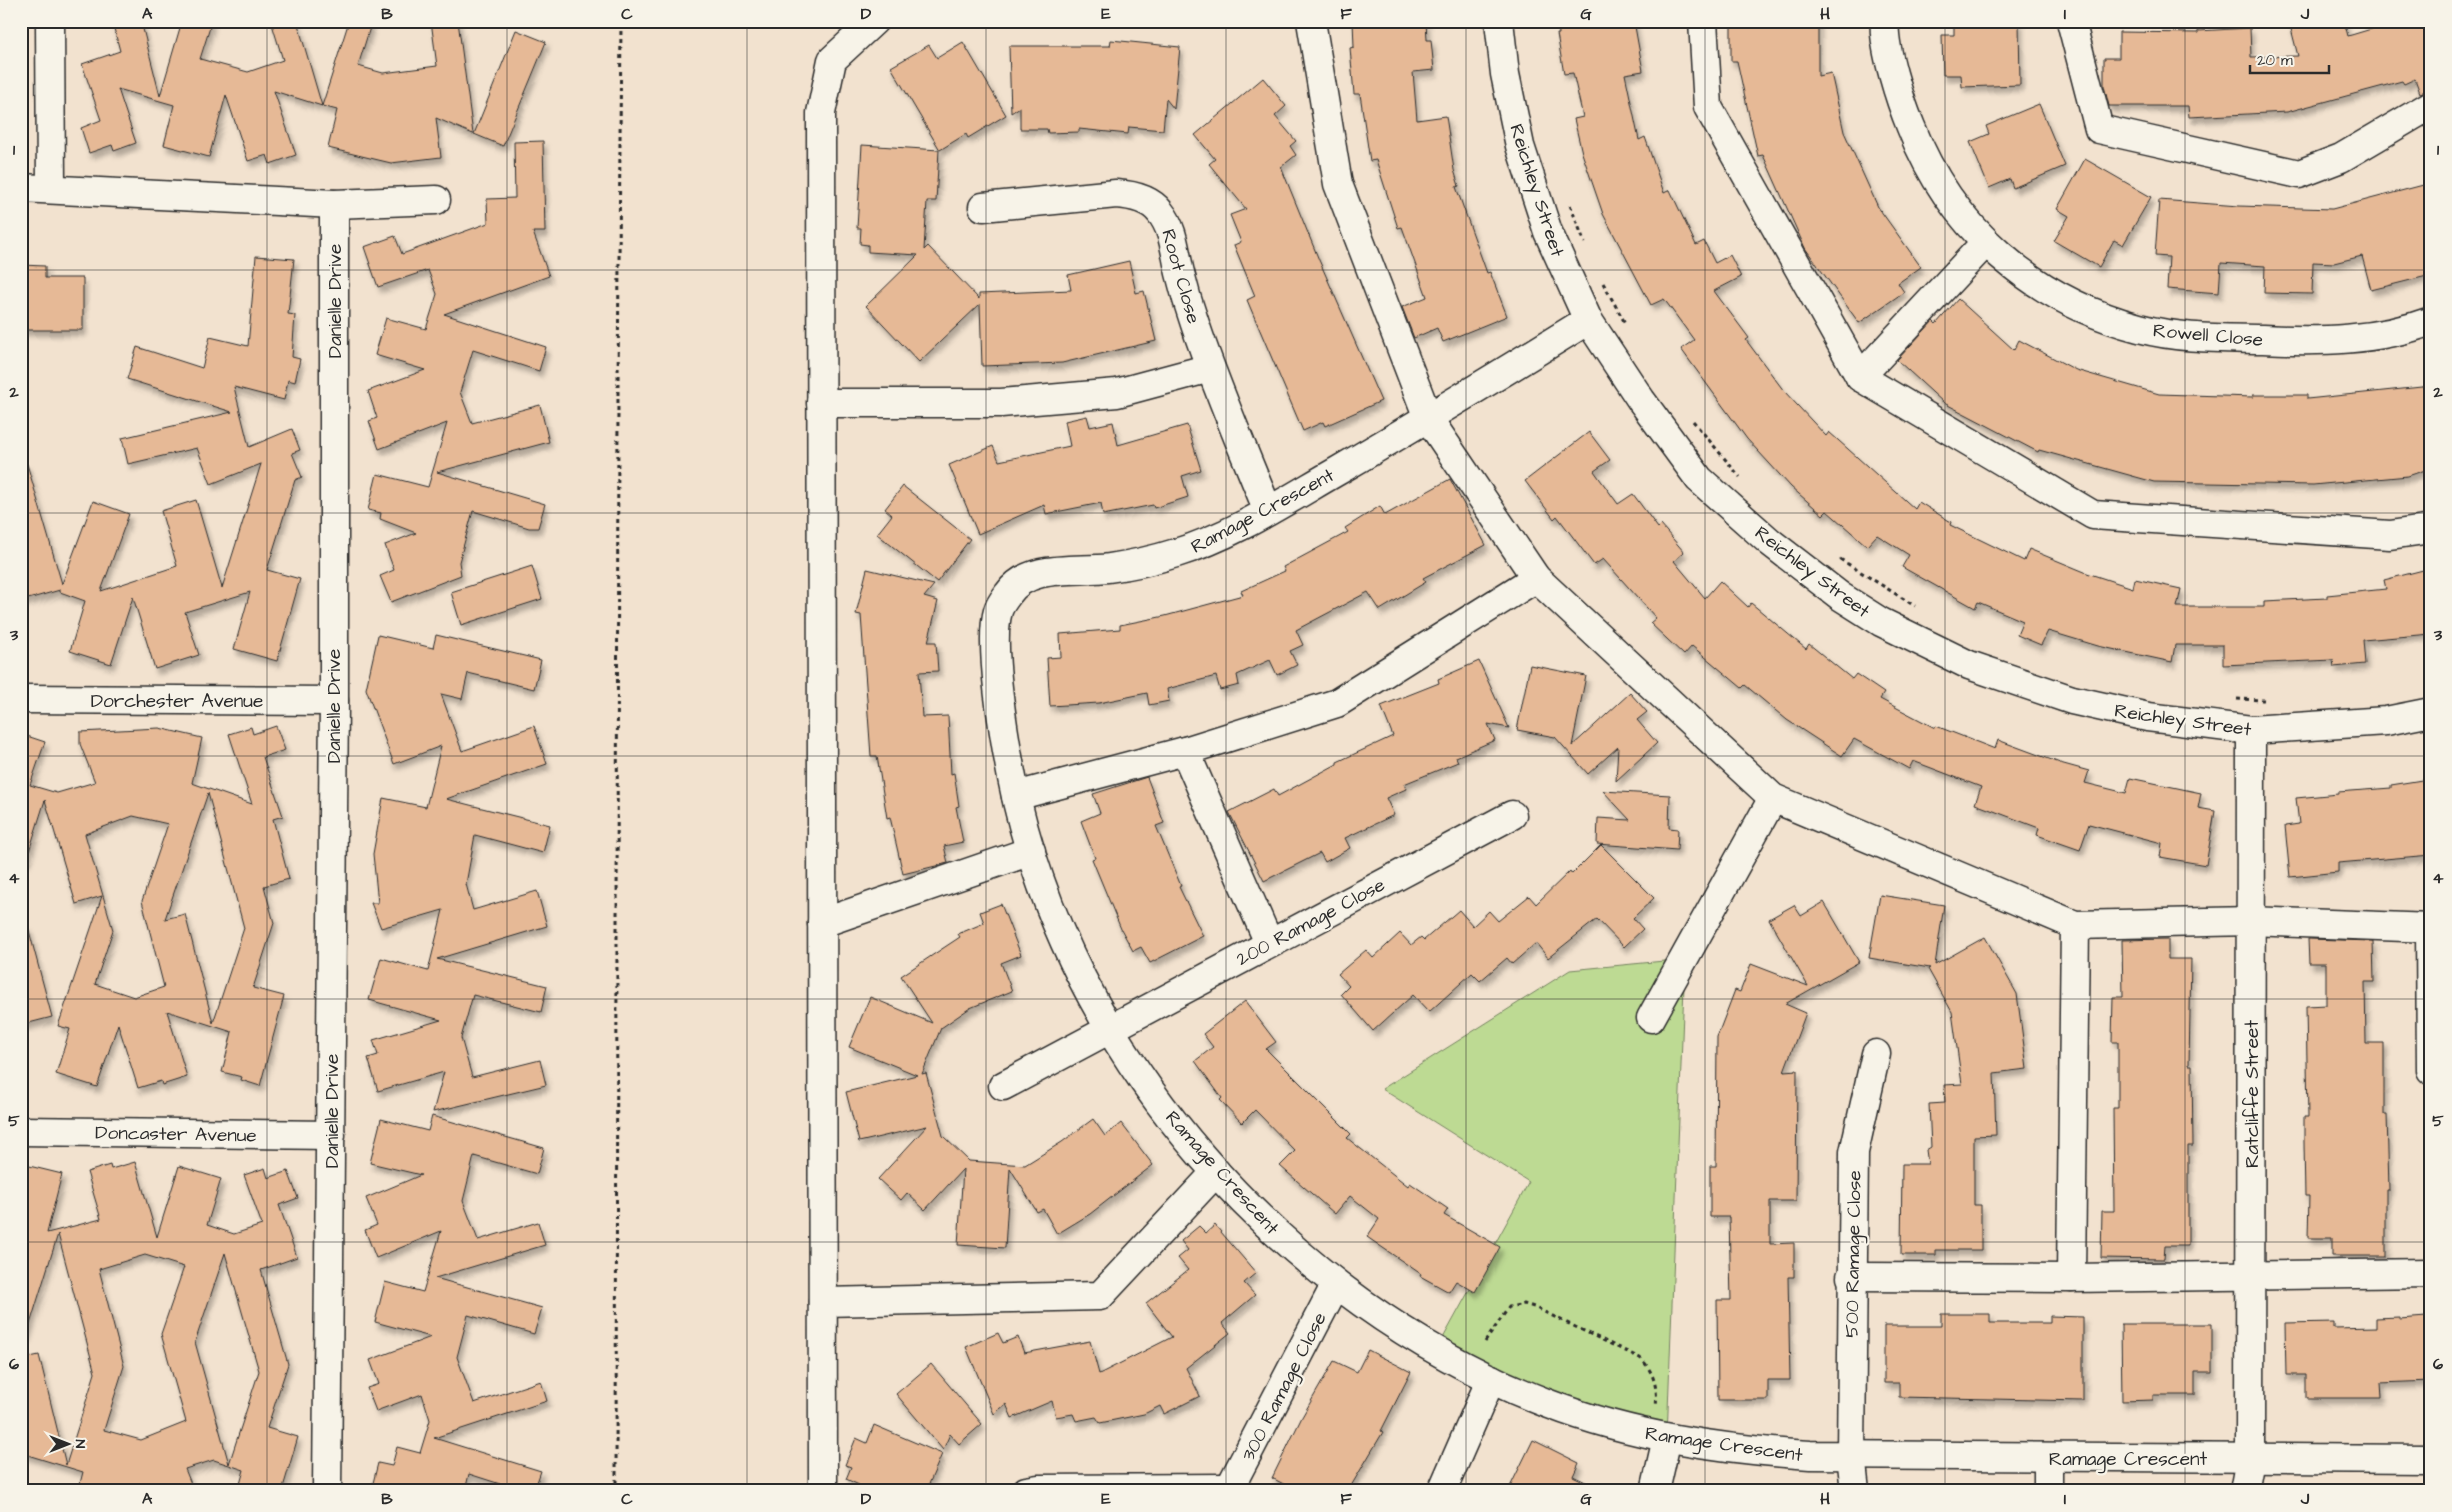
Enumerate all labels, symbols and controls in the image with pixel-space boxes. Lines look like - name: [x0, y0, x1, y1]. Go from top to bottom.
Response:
- text: A: [142, 3, 153, 25]
- text: B: [381, 3, 393, 25]
- text: C: [621, 3, 633, 25]
- text: D: [861, 3, 872, 25]
- text: E: [1101, 3, 1111, 25]
- text: F: [1340, 3, 1352, 25]
- text: G: [1580, 3, 1592, 25]
- text: H: [1820, 3, 1830, 25]
- text: I: [2064, 3, 2066, 25]
- text: J: [2300, 3, 2310, 25]
- scale bar: [2250, 42, 2328, 74]
- text: 20 m: [2257, 50, 2293, 71]
- street label: Reichley Street: [1501, 121, 1571, 261]
- text: 1: [13, 139, 16, 161]
- text: 1: [2437, 139, 2440, 161]
- street label: Root Close: [1154, 226, 1207, 327]
- street label: Danielle Drive: [322, 244, 349, 358]
- street label: Rowell Close: [2152, 317, 2264, 354]
- text: 2: [8, 381, 19, 403]
- text: 2: [2432, 381, 2443, 403]
- street label: Ramage Crescent: [1186, 462, 1340, 561]
- street label: Reichley Street: [1748, 520, 1876, 626]
- text: 3: [9, 624, 19, 646]
- text: 3: [2433, 624, 2443, 646]
- street label: Danielle Drive: [321, 649, 348, 763]
- street label: Dorchester Avenue: [91, 688, 263, 715]
- street label: Reichley Street: [2112, 698, 2253, 744]
- text: 4: [9, 867, 20, 889]
- text: 4: [2433, 867, 2444, 889]
- street label: 200 Ramage Close: [1232, 872, 1390, 974]
- street label: Ratcliffe Street: [2239, 1020, 2266, 1168]
- street label: Danielle Drive: [319, 1054, 346, 1168]
- street label: Ramage Crescent: [1158, 1105, 1285, 1242]
- text: 5: [8, 1110, 20, 1132]
- text: 5: [2432, 1110, 2444, 1132]
- street label: Doncaster Avenue: [95, 1120, 257, 1149]
- street label: 500 Ramage Close: [1839, 1170, 1869, 1338]
- street label: 300 Ramage Close: [1235, 1308, 1334, 1466]
- text: 6: [9, 1353, 19, 1375]
- text: 6: [2433, 1353, 2443, 1375]
- north arrow: [42, 1420, 92, 1470]
- street label: Ramage Crescent: [1643, 1420, 1805, 1470]
- text: N: [70, 1440, 90, 1449]
- street label: Ramage Crescent: [2049, 1446, 2208, 1474]
- text: A: [142, 1488, 153, 1510]
- text: B: [381, 1488, 393, 1510]
- text: C: [621, 1488, 633, 1510]
- text: D: [861, 1488, 872, 1510]
- text: E: [1101, 1488, 1111, 1510]
- text: F: [1340, 1488, 1352, 1510]
- text: G: [1580, 1488, 1592, 1510]
- text: H: [1820, 1488, 1830, 1510]
- text: I: [2064, 1488, 2066, 1510]
- text: J: [2300, 1488, 2310, 1510]

